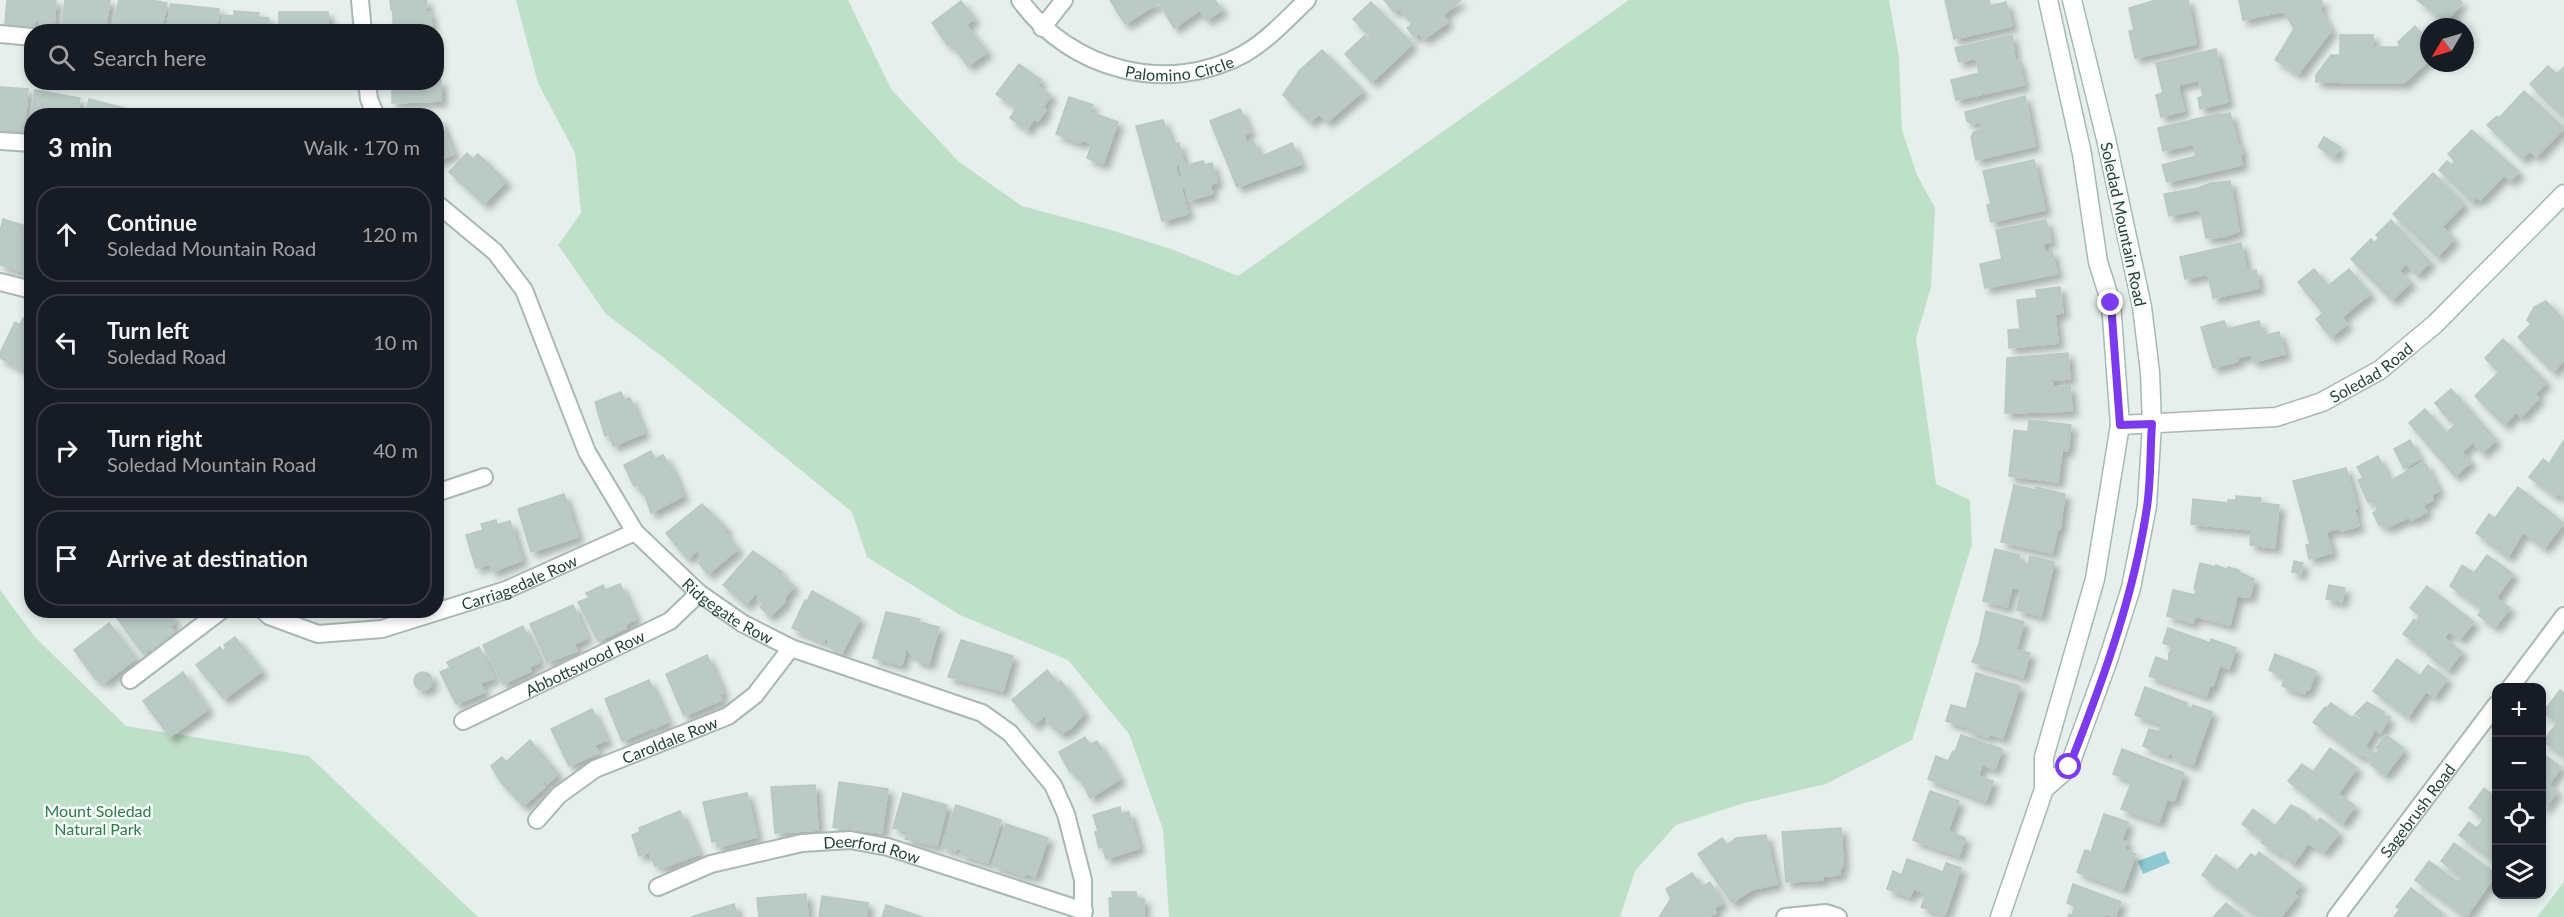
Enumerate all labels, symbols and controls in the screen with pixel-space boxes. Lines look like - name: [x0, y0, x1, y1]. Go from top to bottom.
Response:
- north arrow: [2420, 18, 2474, 72]
- search box: [24, 24, 444, 90]
- icon: search: [45, 41, 78, 74]
- text: Search here: [93, 44, 206, 71]
- street label: Palomino Circle: [1124, 51, 1236, 84]
- text: 3 min: [48, 131, 112, 163]
- text: Walk · 170 m: [304, 135, 420, 159]
- street label: Soledad Mountain Road: [2097, 140, 2151, 308]
- text: Continue: [107, 209, 197, 236]
- icon: ahead: [50, 218, 83, 251]
- text: 120 m: [362, 222, 418, 246]
- text: Soledad Mountain Road: [107, 236, 316, 260]
- route end: [2097, 289, 2123, 315]
- text: Turn left: [107, 317, 189, 344]
- icon: left: [50, 326, 83, 359]
- text: 10 m: [373, 330, 418, 354]
- street label: Soledad Road: [2326, 338, 2416, 406]
- text: Soledad Road: [107, 344, 226, 368]
- text: Turn right: [107, 425, 202, 452]
- icon: right: [50, 434, 83, 467]
- text: 40 m: [373, 438, 418, 462]
- text: Soledad Mountain Road: [107, 452, 316, 476]
- icon: arrive: [50, 542, 83, 575]
- text: Arrive at destination: [107, 545, 308, 572]
- street label: Carriagedale Row: [459, 550, 580, 613]
- street label: Ridgegate Row: [679, 573, 777, 647]
- street label: Abbottswood Row: [522, 625, 648, 699]
- map controls: [2492, 683, 2546, 899]
- button: +: [2492, 683, 2546, 737]
- street label: Caroldale Row: [619, 712, 721, 767]
- button: −: [2492, 737, 2546, 791]
- route start: [2055, 753, 2081, 779]
- street label: Sagebrush Road: [2375, 759, 2458, 861]
- button: locate: [2492, 791, 2546, 845]
- park label: Mount Soledad Natural Park: [44, 801, 152, 838]
- street label: Deerford Row: [823, 830, 923, 867]
- button: layers: [2492, 845, 2546, 899]

